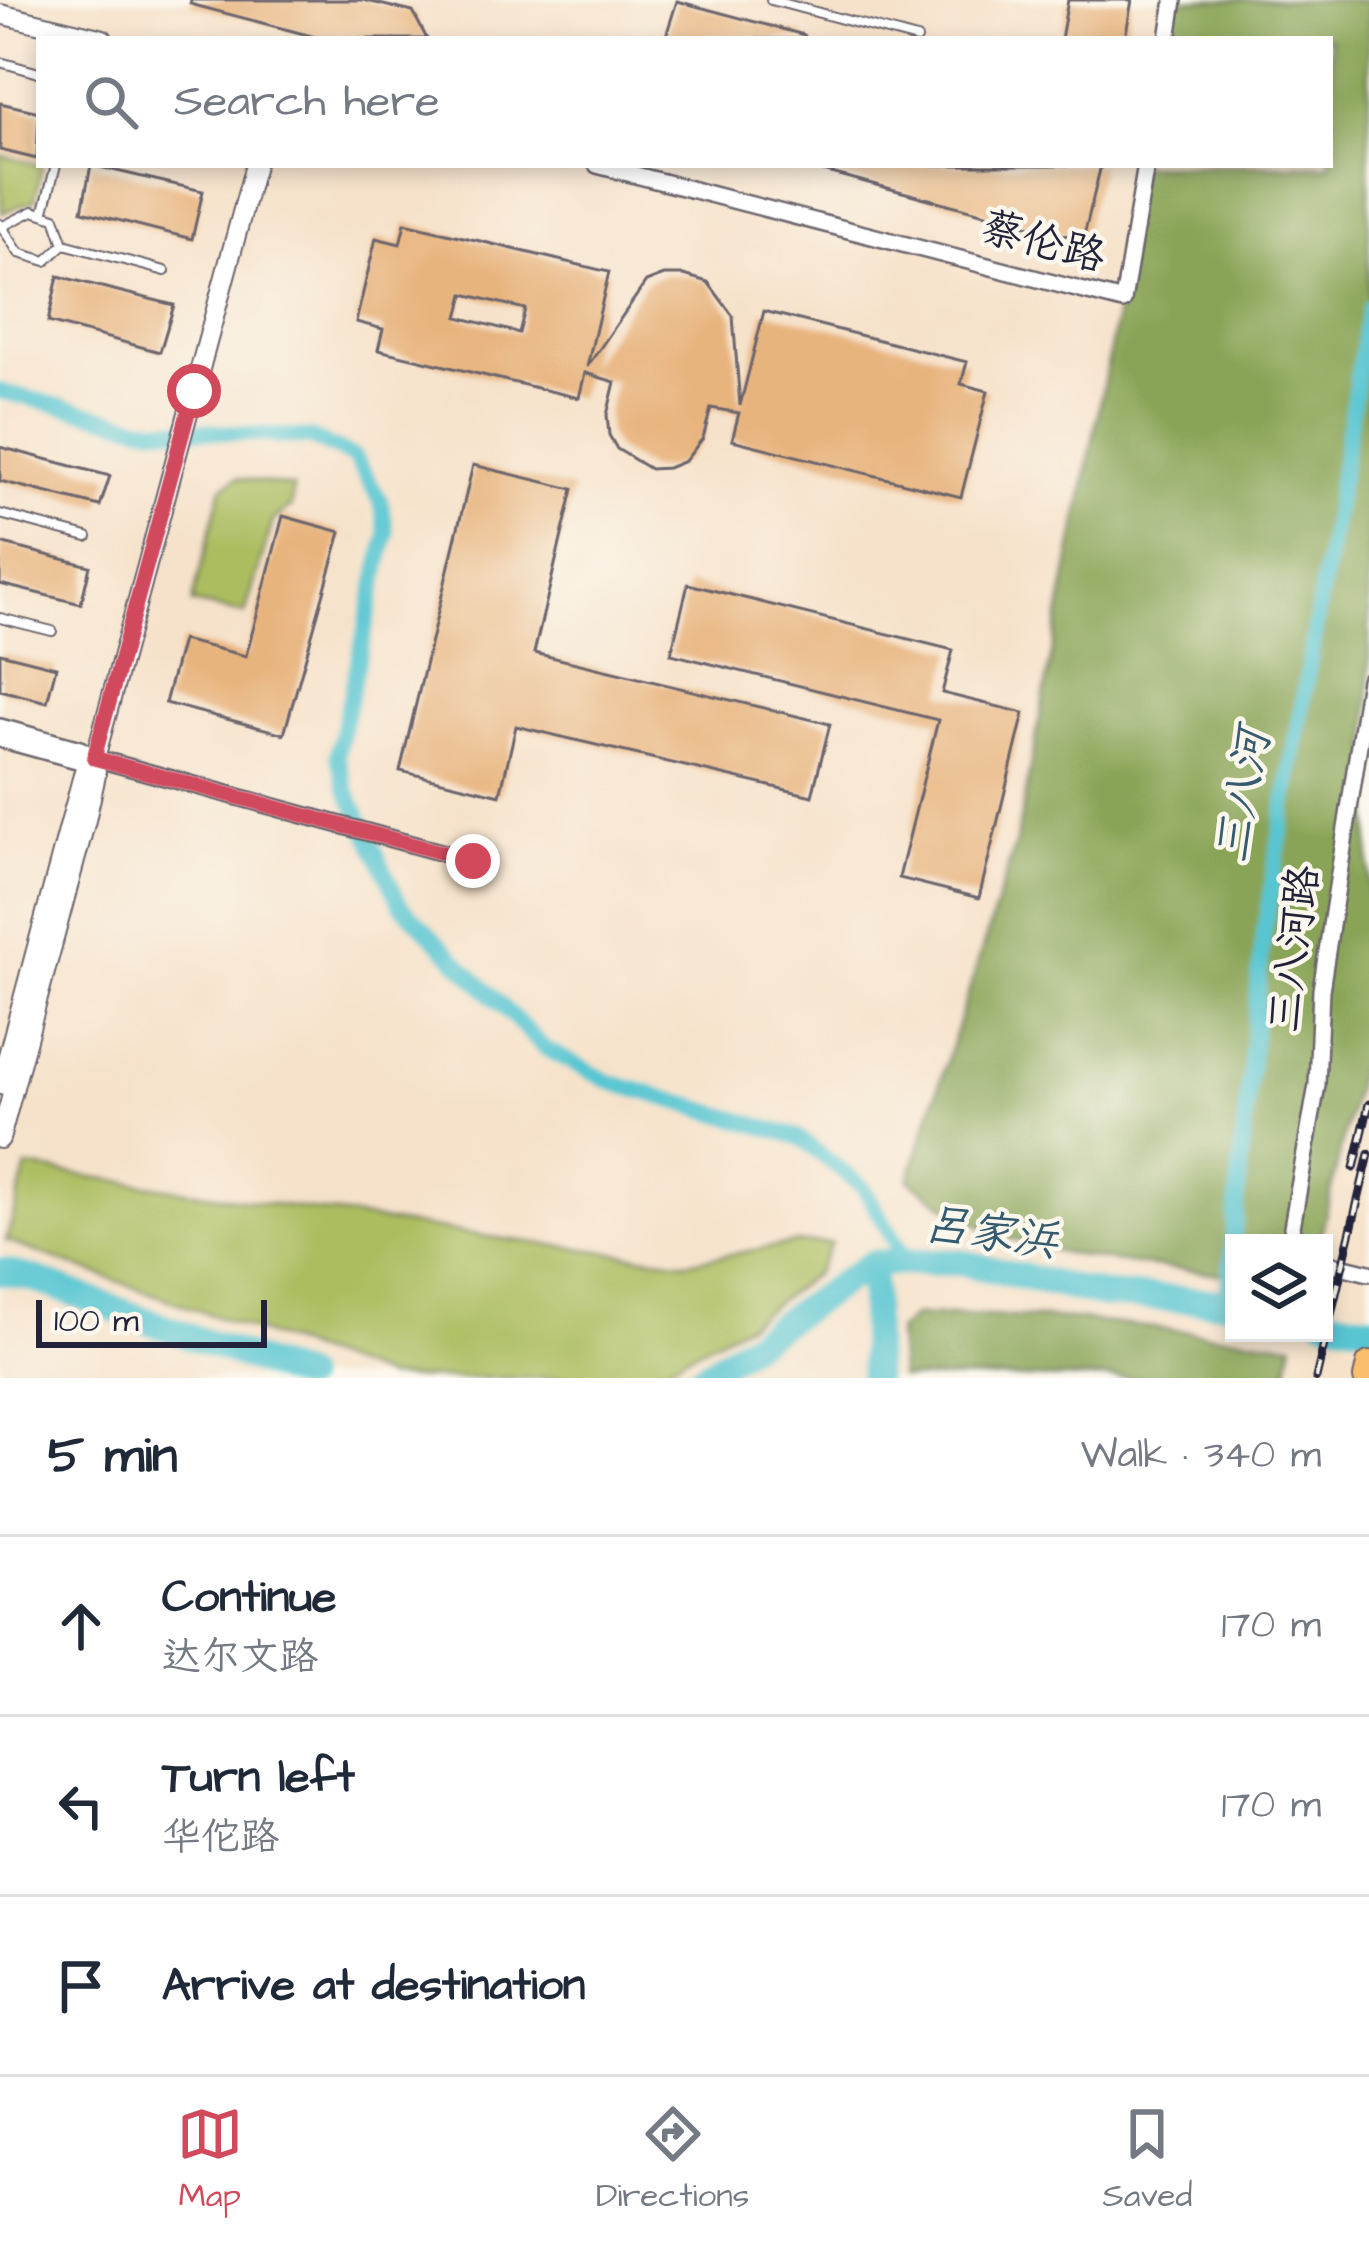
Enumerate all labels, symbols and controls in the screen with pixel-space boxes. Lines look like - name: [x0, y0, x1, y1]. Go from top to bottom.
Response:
- search box: [36, 36, 1333, 168]
- icon: search: [78, 69, 144, 135]
- text: Search here: [174, 71, 440, 133]
- street label: 蔡伦路: [975, 199, 1111, 287]
- route start: [167, 364, 221, 418]
- water label: 三八河: [1202, 717, 1287, 868]
- route end: [446, 834, 500, 888]
- street label: 三八河路: [1256, 862, 1334, 1036]
- water label: 吕家浜: [920, 1194, 1064, 1274]
- map controls: [1225, 1234, 1333, 1342]
- button: layers: [1225, 1234, 1333, 1342]
- scale bar: [36, 1294, 267, 1347]
- text: 100 m: [54, 1298, 139, 1344]
- text: 5 min: [48, 1421, 177, 1492]
- text: Walk · 340 m: [1081, 1429, 1321, 1483]
- text: Continue: [162, 1567, 336, 1629]
- icon: ahead: [48, 1593, 114, 1659]
- text: 170 m: [1221, 1599, 1321, 1653]
- text: 达尔文路: [162, 1631, 318, 1685]
- text: Turn left: [162, 1747, 355, 1809]
- icon: left: [48, 1773, 114, 1839]
- text: 170 m: [1221, 1779, 1321, 1833]
- text: 华佗路: [162, 1811, 279, 1865]
- icon: arrive: [48, 1953, 114, 2019]
- text: Arrive at destination: [162, 1955, 585, 2017]
- tab: Map: [177, 2101, 243, 2219]
- tab: Directions: [596, 2101, 749, 2219]
- tab: Saved: [1102, 2101, 1192, 2219]

